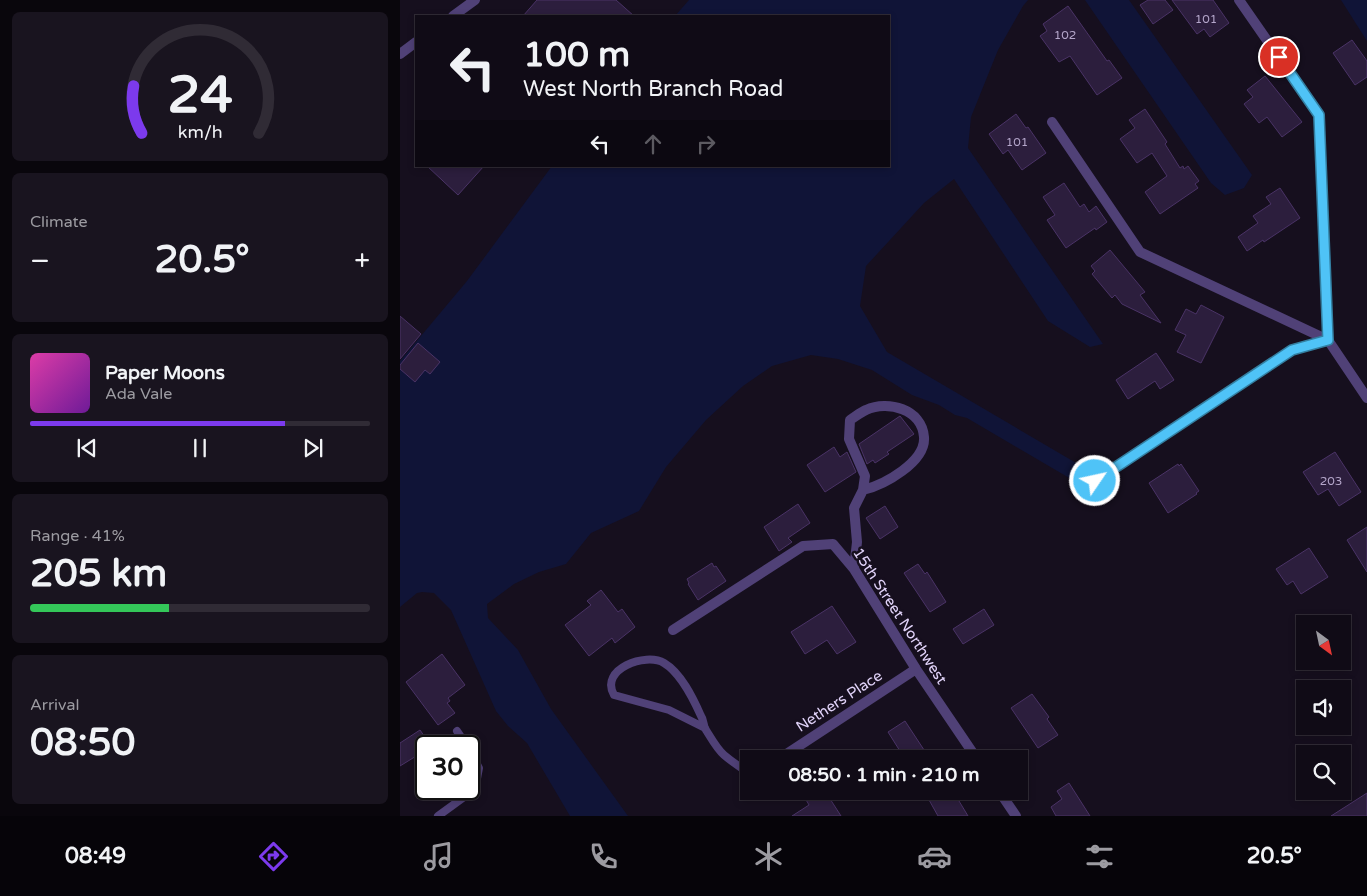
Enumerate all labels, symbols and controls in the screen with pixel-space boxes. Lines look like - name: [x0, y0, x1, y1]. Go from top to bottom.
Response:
- house number: 101: [1195, 12, 1217, 26]
- house number: 102: [1054, 28, 1076, 42]
- text: 100 m: [523, 34, 630, 76]
- icon: left: [440, 35, 505, 100]
- pin: [1258, 36, 1300, 78]
- icon: arrive: [1265, 43, 1293, 71]
- text: 24: [167, 64, 233, 127]
- text: West North Branch Road: [523, 76, 783, 102]
- text: km/h: [178, 122, 222, 143]
- icon: left: [586, 130, 614, 158]
- icon: ahead: [639, 130, 667, 158]
- icon: right: [692, 130, 720, 158]
- house number: 101: [1006, 135, 1028, 149]
- text: Climate: [30, 212, 88, 232]
- text: 20.5°: [155, 237, 250, 283]
- text: −: [30, 244, 50, 278]
- text: +: [354, 244, 370, 278]
- text: Paper Moons: [105, 362, 225, 384]
- text: Ada Vale: [105, 384, 172, 404]
- icon: previous: [73, 434, 101, 462]
- icon: pause: [186, 434, 214, 462]
- icon: next: [299, 434, 327, 462]
- position arrow: [1068, 454, 1120, 506]
- house number: 203: [1320, 474, 1342, 488]
- text: Range · 41%: [30, 526, 125, 546]
- street label: 15th Street Northwest: [849, 544, 951, 688]
- text: 205 km: [30, 551, 167, 597]
- north arrow: [1296, 615, 1351, 670]
- map controls: [1296, 615, 1351, 800]
- street label: Nethers Place: [793, 666, 885, 736]
- button: sound: [1296, 680, 1351, 735]
- text: Arrival: [30, 695, 79, 715]
- text: 08:50: [30, 720, 135, 766]
- speed limit sign: 30: [415, 735, 480, 800]
- button: search: [1296, 745, 1351, 800]
- text: 08:50 · 1 min · 210 m: [788, 764, 980, 786]
- icon: directions: [256, 839, 291, 874]
- icon: music: [421, 839, 456, 874]
- icon: phone: [586, 839, 621, 874]
- icon: climate: [751, 839, 786, 874]
- icon: car: [917, 839, 952, 874]
- icon: filters: [1082, 839, 1117, 874]
- text: 08:49: [65, 843, 126, 869]
- text: 20.5°: [1247, 843, 1302, 869]

